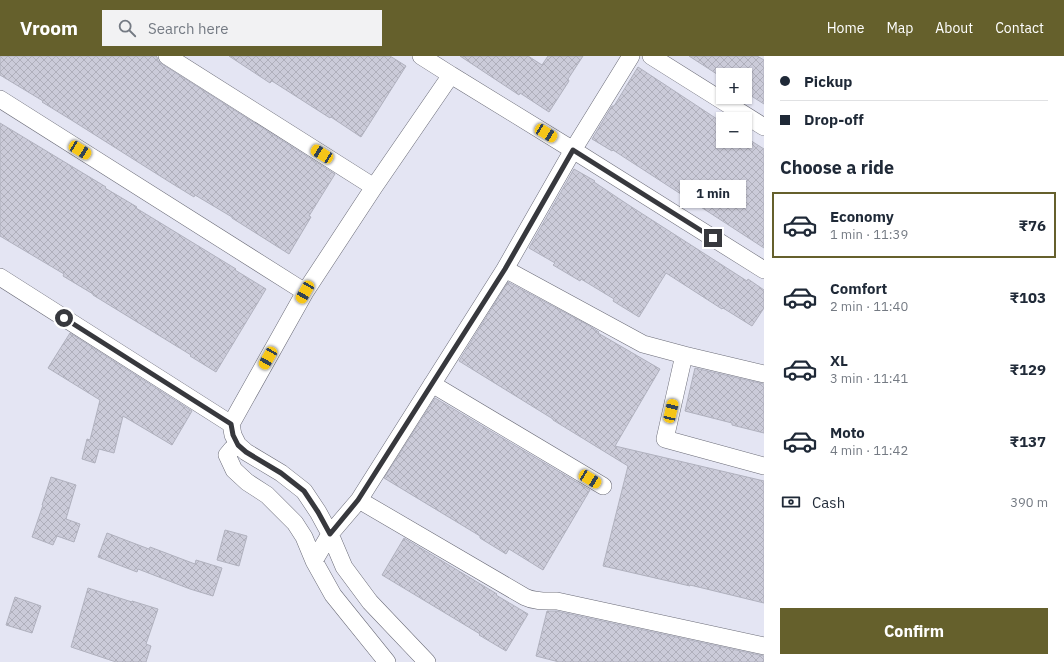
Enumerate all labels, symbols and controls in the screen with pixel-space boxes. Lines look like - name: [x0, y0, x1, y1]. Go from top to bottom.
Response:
- search box: [102, 10, 382, 46]
- text: Vroom: [20, 16, 78, 40]
- icon: search: [116, 17, 138, 39]
- text: Search here: [148, 19, 228, 38]
- text: Home: [827, 19, 864, 37]
- text: Map: [886, 19, 913, 37]
- text: About: [935, 19, 973, 37]
- text: Contact: [995, 19, 1044, 37]
- map controls: [716, 68, 752, 148]
- button: +: [716, 68, 752, 104]
- text: Pickup: [804, 72, 852, 91]
- text: Drop-off: [804, 110, 864, 129]
- button: −: [716, 112, 752, 148]
- car: [533, 122, 559, 144]
- car: [67, 139, 93, 161]
- car: [309, 143, 335, 165]
- text: Choose a ride: [780, 156, 894, 179]
- callout: 1 min: [680, 180, 746, 208]
- text: 1 min: [696, 185, 730, 202]
- icon: car: [782, 207, 818, 243]
- text: Economy: [830, 207, 894, 226]
- text: ₹76: [1019, 216, 1046, 235]
- text: 1 min · 11:39: [830, 226, 908, 243]
- route end: [704, 229, 722, 247]
- car: [294, 279, 316, 305]
- icon: car: [782, 279, 818, 315]
- text: Comfort: [830, 279, 887, 298]
- text: ₹103: [1010, 288, 1046, 307]
- text: 2 min · 11:40: [830, 298, 908, 315]
- route start: [55, 309, 73, 327]
- car: [257, 345, 279, 371]
- icon: car: [782, 351, 818, 387]
- text: XL: [830, 351, 848, 370]
- text: ₹129: [1010, 360, 1046, 379]
- text: 3 min · 11:41: [830, 370, 908, 387]
- car: [662, 398, 680, 424]
- icon: car: [782, 423, 818, 459]
- text: Moto: [830, 423, 865, 442]
- text: ₹137: [1010, 432, 1046, 451]
- text: 4 min · 11:42: [830, 442, 908, 459]
- car: [577, 468, 603, 490]
- icon: cash: [780, 491, 802, 513]
- text: Cash: [812, 493, 845, 512]
- text: 390 m: [1010, 494, 1048, 511]
- button: Confirm: [780, 608, 1048, 654]

